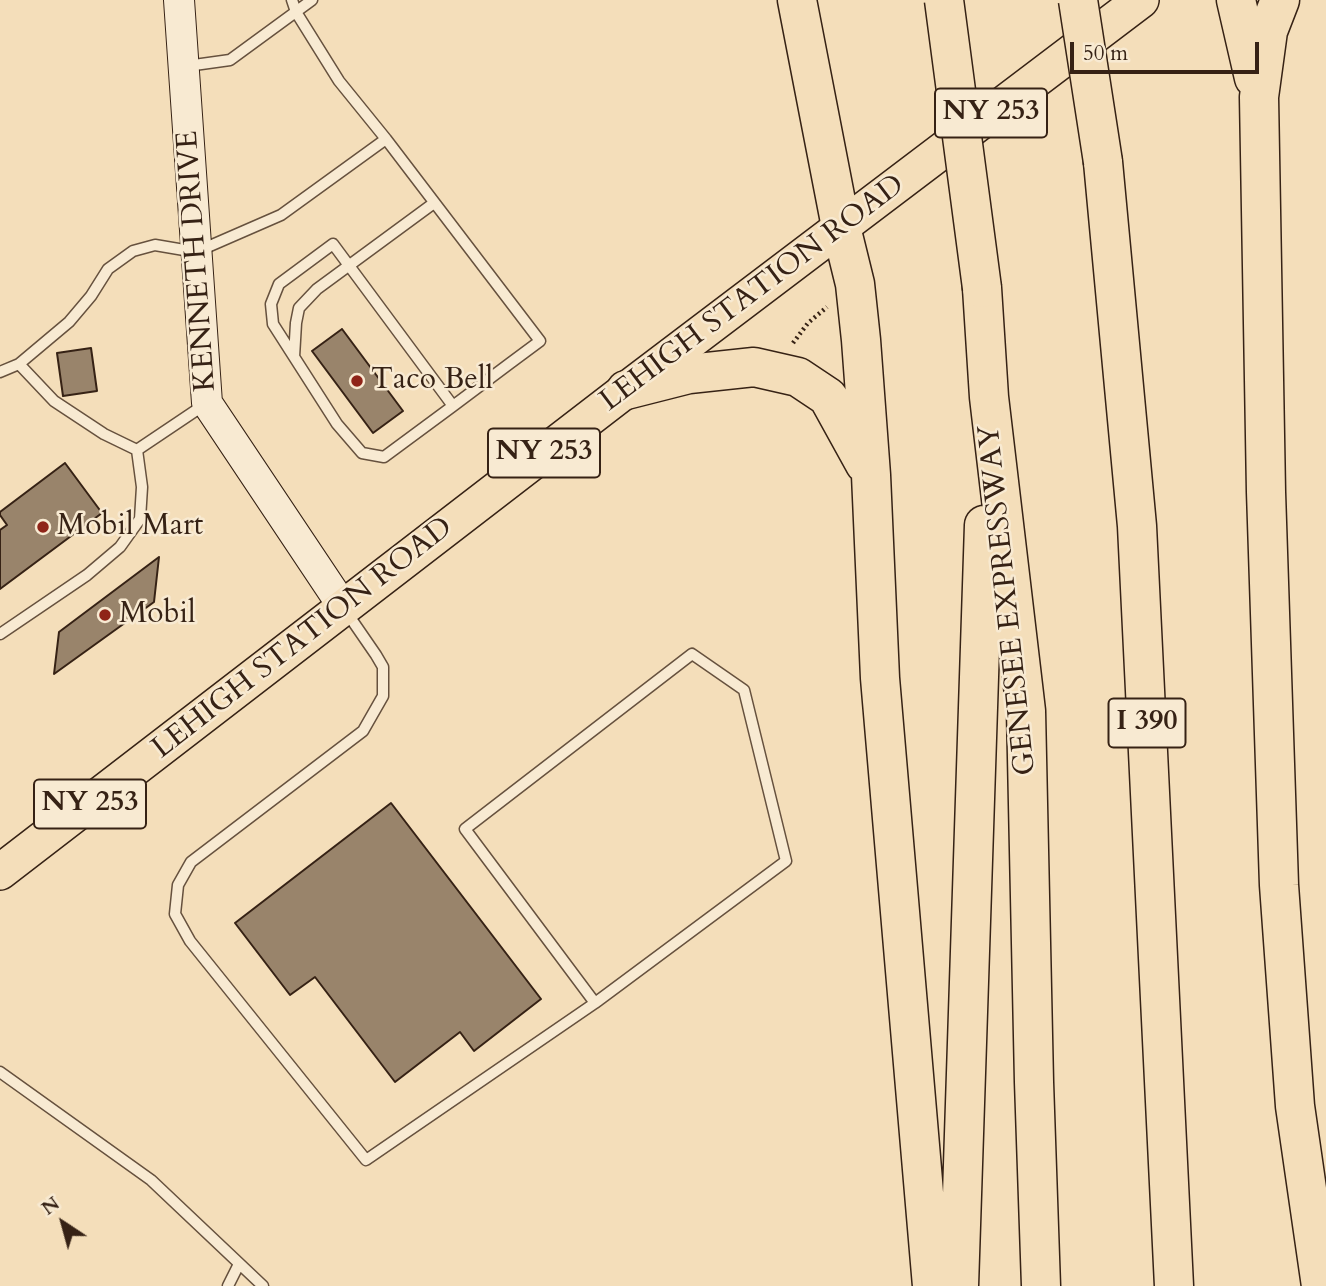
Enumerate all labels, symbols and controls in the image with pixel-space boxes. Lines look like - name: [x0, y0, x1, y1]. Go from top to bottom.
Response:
- scale bar: [1074, 28, 1263, 72]
- text: 50 m: [1083, 39, 1128, 68]
- road number: NY 253: [935, 88, 1047, 138]
- street label: KENNETH DRIVE: [171, 129, 225, 393]
- street label: LEHIGH STATION ROAD: [594, 168, 912, 420]
- place label: Taco Bell: [371, 363, 493, 399]
- marker: Taco Bell: [349, 373, 365, 389]
- street label: GENESEE EXPRESSWAY: [973, 423, 1045, 777]
- road number: NY 253: [488, 428, 600, 477]
- place label: Mobil Mart: [57, 509, 203, 545]
- street label: LEHIGH STATION ROAD: [146, 510, 460, 768]
- marker: Mobil Mart: [35, 519, 51, 535]
- place label: Mobil: [119, 597, 196, 633]
- marker: Mobil: [97, 607, 113, 623]
- road number: I 390: [1108, 698, 1186, 748]
- road number: NY 253: [34, 780, 146, 828]
- north arrow: [28, 1188, 98, 1258]
- text: N: [36, 1191, 65, 1221]

